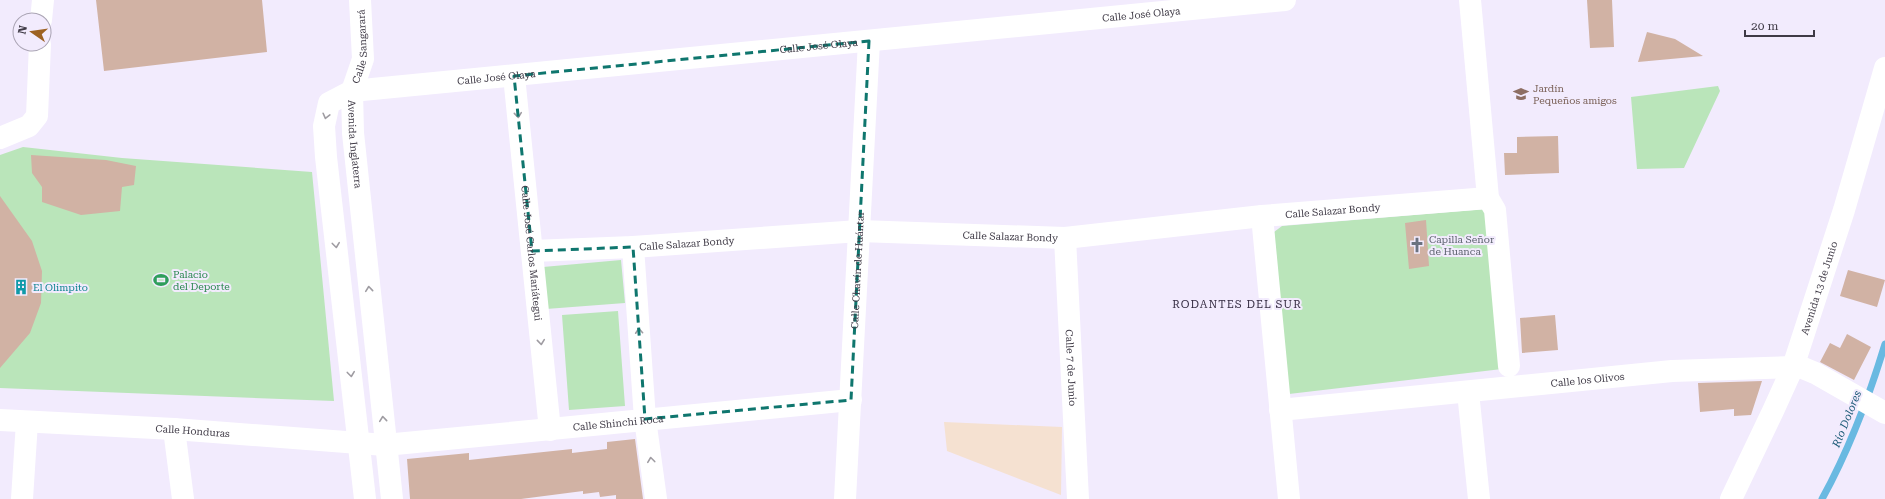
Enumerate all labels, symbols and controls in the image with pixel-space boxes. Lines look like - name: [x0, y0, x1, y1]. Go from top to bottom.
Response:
- street label: Calle José Olaya: [1102, 5, 1181, 23]
- street label: Calle Sangarará: [350, 9, 369, 85]
- north arrow: [12, 12, 52, 52]
- scale bar: [1745, 12, 1814, 38]
- text: 20 m: [1751, 19, 1778, 33]
- text: N: [15, 24, 30, 35]
- street label: Calle José Olaya: [779, 36, 859, 55]
- street label: Calle José Olaya: [457, 68, 537, 86]
- place label: Jardín Pequeños amigos: [1533, 83, 1617, 106]
- school or university icon: Jardín Pequeños amigos: [1512, 85, 1530, 103]
- street label: Avenida Inglaterra: [347, 100, 364, 189]
- one-way arrow: [322, 112, 331, 119]
- one-way arrow: [513, 112, 522, 118]
- street label: Calle José Carlos Mariátegui: [520, 185, 544, 321]
- street label: Calle Salazar Bondy: [1285, 201, 1381, 220]
- street label: Calle Chavín de Huántar: [848, 211, 866, 329]
- street label: Calle Salazar Bondy: [962, 229, 1058, 243]
- street label: Calle Salazar Bondy: [639, 234, 735, 252]
- place label: Capilla Señor de Huanca: [1429, 234, 1494, 257]
- church icon: Capilla Señor de Huanca: [1408, 236, 1426, 254]
- street label: Avenida 13 de Junio: [1798, 240, 1839, 336]
- one-way arrow: [331, 242, 340, 248]
- place label: Palacio del Deporte: [173, 269, 230, 292]
- sports icon: Palacio del Deporte: [152, 271, 170, 289]
- building icon: El Olimpito: [12, 278, 30, 296]
- place label: El Olimpito: [33, 282, 88, 293]
- one-way arrow: [365, 286, 374, 292]
- district label: RODANTES DEL SUR: [1172, 298, 1302, 311]
- one-way arrow: [634, 328, 643, 334]
- street label: Calle 7 de Junio: [1064, 329, 1079, 407]
- one-way arrow: [536, 339, 545, 345]
- street label: Calle los Olivos: [1550, 370, 1625, 389]
- one-way arrow: [346, 371, 355, 377]
- water label: Río Dolores: [1829, 389, 1864, 450]
- street label: Calle Shinchi Roca: [572, 413, 664, 432]
- one-way arrow: [378, 415, 387, 422]
- street label: Calle Honduras: [155, 423, 231, 439]
- one-way arrow: [647, 457, 656, 463]

